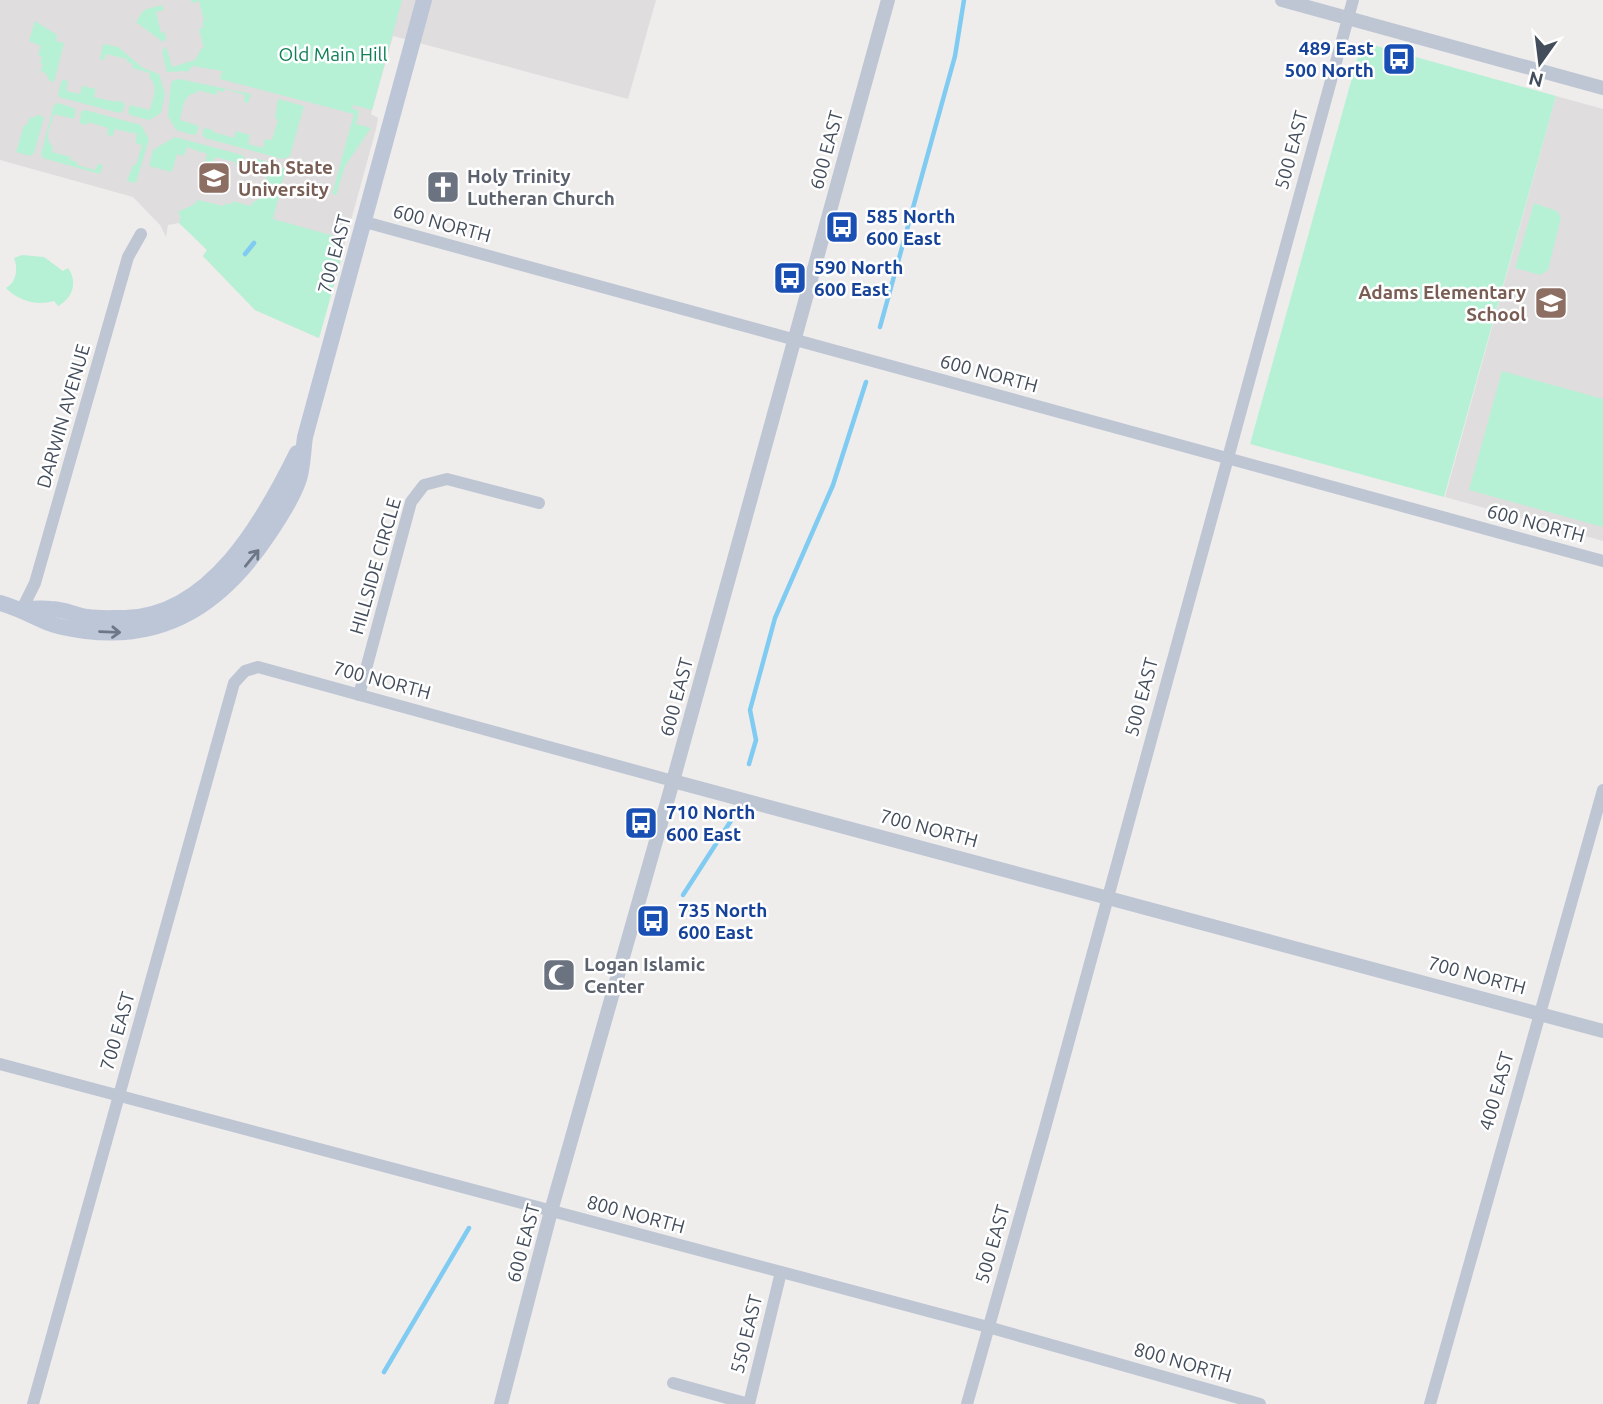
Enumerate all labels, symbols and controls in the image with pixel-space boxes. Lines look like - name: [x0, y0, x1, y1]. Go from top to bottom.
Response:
- north arrow: [1505, 28, 1575, 98]
- place label: 489 East 500 North: [1285, 37, 1374, 81]
- bus stop icon: 489 East 500 North: [1380, 40, 1418, 78]
- park label: Old Main Hill: [278, 43, 388, 65]
- text: N: [1526, 67, 1545, 92]
- street label: 600 EAST: [805, 108, 847, 192]
- street label: 500 EAST: [1270, 108, 1312, 192]
- place label: Utah State University: [238, 156, 333, 200]
- school or university icon: Utah State University: [195, 159, 233, 197]
- place label: Holy Trinity Lutheran Church: [467, 165, 615, 209]
- church icon: Holy Trinity Lutheran Church: [424, 168, 462, 206]
- street label: 600 NORTH: [391, 199, 493, 247]
- place label: 585 North 600 East: [866, 205, 955, 249]
- bus stop icon: 585 North 600 East: [823, 208, 861, 246]
- street label: 700 EAST: [313, 212, 355, 296]
- place label: 590 North 600 East: [814, 256, 903, 300]
- bus stop icon: 590 North 600 East: [771, 259, 809, 297]
- place label: Adams Elementary School: [1358, 281, 1526, 325]
- school or university icon: Adams Elementary School: [1532, 284, 1570, 322]
- street label: DARWIN AVENUE: [32, 341, 94, 491]
- street label: 600 NORTH: [938, 349, 1040, 397]
- street label: HILLSIDE CIRCLE: [345, 495, 405, 637]
- street label: 600 NORTH: [1485, 499, 1587, 547]
- one-way arrow: [244, 549, 259, 567]
- one-way arrow: [99, 625, 122, 638]
- street label: 600 EAST: [655, 655, 697, 739]
- street label: 500 EAST: [1120, 655, 1162, 739]
- street label: 700 NORTH: [331, 656, 433, 704]
- place label: 710 North 600 East: [666, 801, 755, 845]
- bus stop icon: 710 North 600 East: [622, 804, 660, 842]
- street label: 700 NORTH: [878, 804, 980, 852]
- place label: 735 North 600 East: [678, 899, 767, 943]
- bus stop icon: 735 North 600 East: [634, 902, 672, 940]
- street label: 700 NORTH: [1426, 951, 1528, 999]
- place label: Logan Islamic Center: [584, 953, 705, 997]
- mosque icon: Logan Islamic Center: [540, 956, 578, 994]
- street label: 700 EAST: [95, 989, 139, 1073]
- street label: 400 EAST: [1474, 1049, 1518, 1133]
- street label: 800 NORTH: [585, 1190, 687, 1238]
- street label: 600 EAST: [502, 1201, 544, 1285]
- street label: 500 EAST: [970, 1202, 1014, 1286]
- street label: 550 EAST: [726, 1292, 767, 1376]
- street label: 800 NORTH: [1132, 1338, 1234, 1386]

